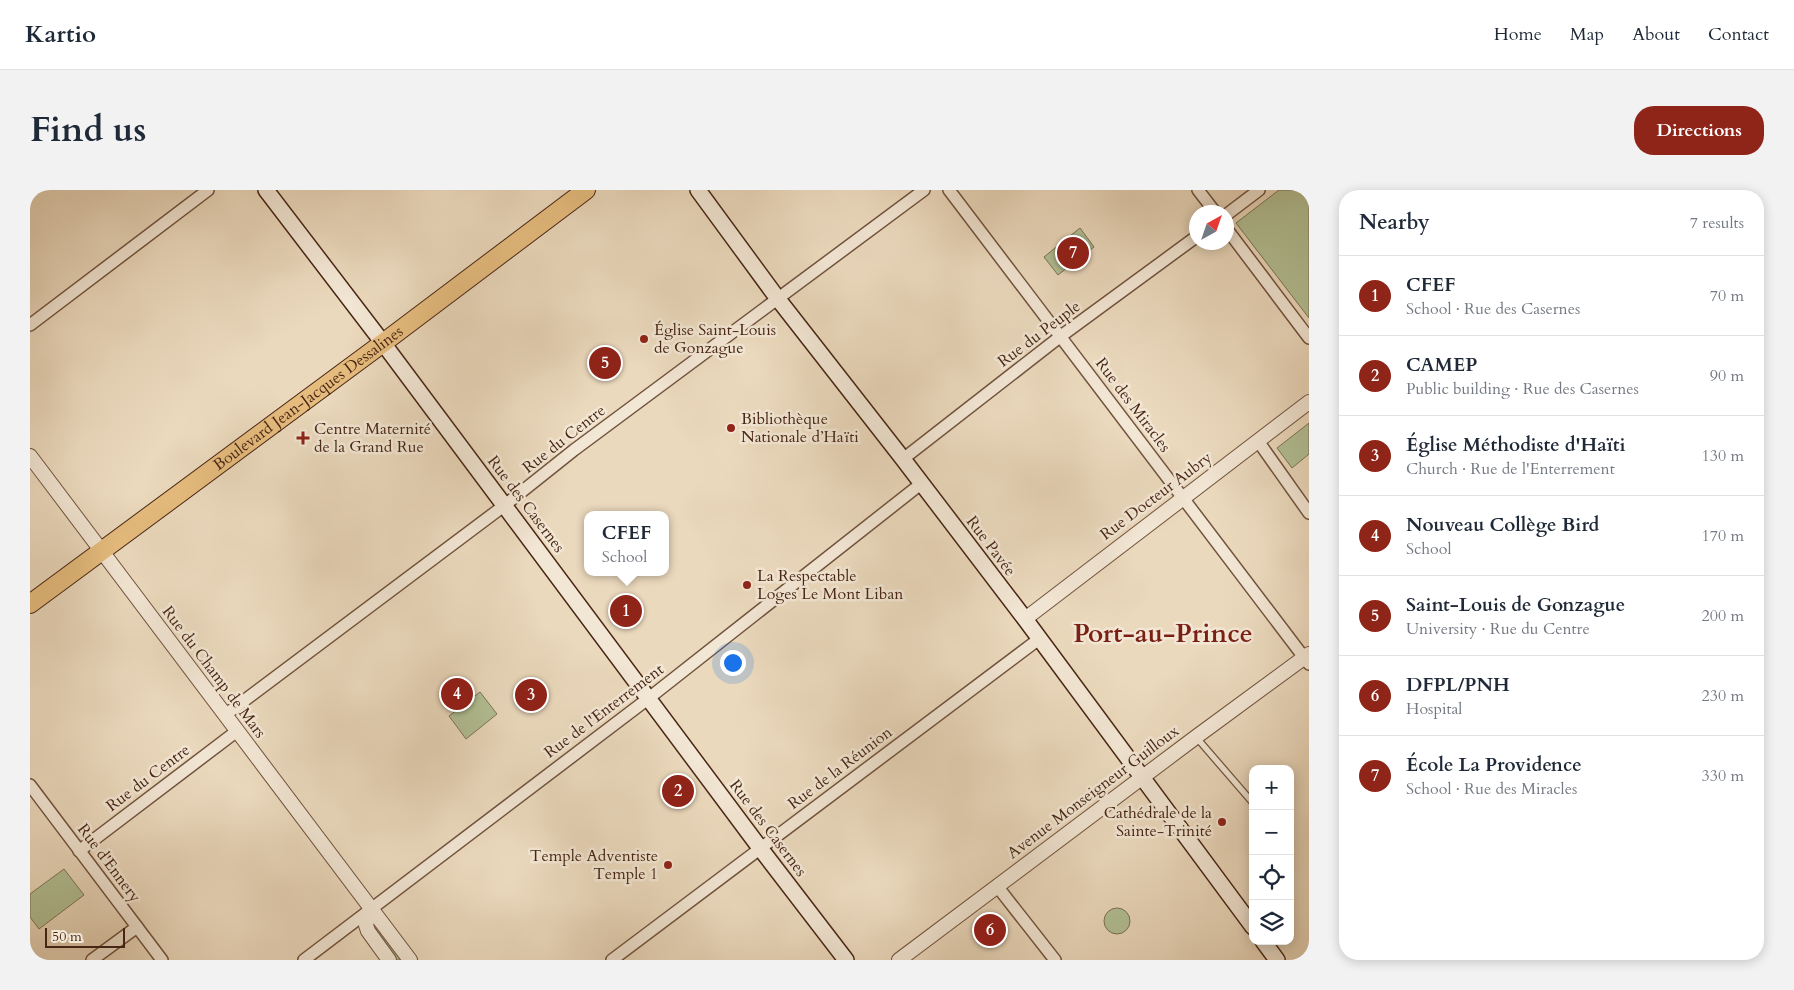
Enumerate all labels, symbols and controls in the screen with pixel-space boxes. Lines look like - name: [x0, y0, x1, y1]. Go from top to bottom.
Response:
- text: Kartio: [25, 18, 96, 51]
- text: Home: [1494, 22, 1542, 47]
- text: Map: [1570, 22, 1604, 47]
- text: About: [1632, 22, 1680, 47]
- text: Contact: [1708, 22, 1769, 47]
- text: Find us: [30, 106, 146, 154]
- button: Directions: [1634, 106, 1764, 155]
- north arrow: [1189, 205, 1234, 250]
- text: Nearby: [1359, 208, 1430, 237]
- text: 7 results: [1690, 212, 1744, 234]
- pin: 7: [1057, 234, 1089, 272]
- text: CFEF: [1406, 272, 1455, 298]
- text: 1: [1371, 285, 1379, 307]
- text: 70 m: [1710, 285, 1744, 307]
- street label: Rue du Peuple: [993, 296, 1085, 372]
- text: School · Rue des Casernes: [1406, 298, 1580, 320]
- place label: Église Saint-Louis de Gonzague: [654, 319, 776, 359]
- street label: Boulevard Jean-Jacques Dessalines: [209, 321, 408, 476]
- marker: Église Saint-Louis de Gonzague: [638, 333, 650, 345]
- pin: 5: [589, 344, 621, 382]
- text: CAMEP: [1406, 352, 1477, 378]
- street label: Rue des Miracles: [1090, 353, 1176, 457]
- text: 2: [1371, 365, 1379, 387]
- text: 90 m: [1710, 365, 1744, 387]
- text: Public building · Rue des Casernes: [1406, 378, 1639, 400]
- street label: Rue du Centre: [518, 400, 610, 478]
- place label: Bibliothèque Nationale d’Haïti: [741, 408, 859, 448]
- place label: Centre Maternité de la Grand Rue: [314, 418, 431, 458]
- marker: Bibliothèque Nationale d’Haïti: [725, 422, 737, 434]
- marker: Centre Maternité de la Grand Rue: [296, 431, 310, 445]
- text: Église Méthodiste d'Haïti: [1406, 432, 1625, 458]
- text: 3: [1371, 445, 1379, 467]
- text: 130 m: [1702, 445, 1744, 467]
- street label: Rue Docteur Aubry: [1096, 446, 1217, 545]
- street label: Rue des Casernes: [482, 451, 570, 557]
- text: Church · Rue de l'Enterrement: [1406, 458, 1615, 480]
- popup: [584, 511, 669, 576]
- street label: Rue Pavée: [961, 511, 1021, 581]
- text: Nouveau Collège Bird: [1406, 512, 1599, 538]
- text: CFEF: [602, 520, 651, 546]
- text: 4: [1371, 525, 1379, 547]
- text: 170 m: [1702, 525, 1744, 547]
- text: School: [1406, 538, 1451, 560]
- text: School: [602, 546, 647, 568]
- place label: La Respectable Loges Le Mont Liban: [757, 565, 903, 605]
- marker: La Respectable Loges Le Mont Liban: [741, 579, 753, 591]
- pin: 1: [610, 592, 642, 630]
- text: Saint-Louis de Gonzague: [1406, 592, 1625, 618]
- street label: Rue du Champ de Mars: [157, 601, 271, 743]
- text: 5: [1371, 605, 1379, 627]
- text: 200 m: [1702, 605, 1744, 627]
- district label: Port-au-Prince: [1073, 616, 1253, 651]
- text: University · Rue du Centre: [1406, 618, 1590, 640]
- your location: [720, 650, 746, 676]
- street label: Rue de l'Enterrement: [540, 659, 668, 763]
- text: DFPL/PNH: [1406, 672, 1510, 698]
- pin: 4: [441, 675, 473, 713]
- pin: 3: [515, 676, 547, 714]
- text: 6: [1371, 685, 1379, 707]
- text: 230 m: [1702, 685, 1744, 707]
- text: Hospital: [1406, 698, 1462, 720]
- street label: Avenue Monseigneur Guilloux: [1003, 720, 1183, 864]
- street label: Rue de la Réunion: [783, 722, 897, 814]
- street label: Rue du Centre: [102, 739, 194, 817]
- text: École La Providence: [1406, 752, 1582, 778]
- map controls: [1249, 765, 1294, 945]
- button: +: [1249, 765, 1294, 810]
- text: 7: [1371, 765, 1379, 787]
- text: 330 m: [1702, 765, 1744, 787]
- pin: 2: [662, 772, 694, 810]
- street label: Rue des Casernes: [724, 775, 812, 881]
- text: School · Rue des Miracles: [1406, 778, 1577, 800]
- place label: Cathédrale de la Sainte-Trinité: [1104, 802, 1212, 842]
- button: −: [1249, 810, 1294, 855]
- marker: Cathédrale de la Sainte-Trinité: [1216, 816, 1228, 828]
- street label: Rue d'Ennery: [72, 819, 146, 907]
- place label: Temple Adventiste Temple 1: [530, 845, 658, 885]
- button: locate: [1249, 855, 1294, 900]
- marker: Temple Adventiste Temple 1: [662, 859, 674, 871]
- button: layers: [1249, 900, 1294, 945]
- pin: 6: [974, 911, 1006, 949]
- scale bar: [45, 925, 125, 948]
- text: 50 m: [52, 927, 82, 946]

